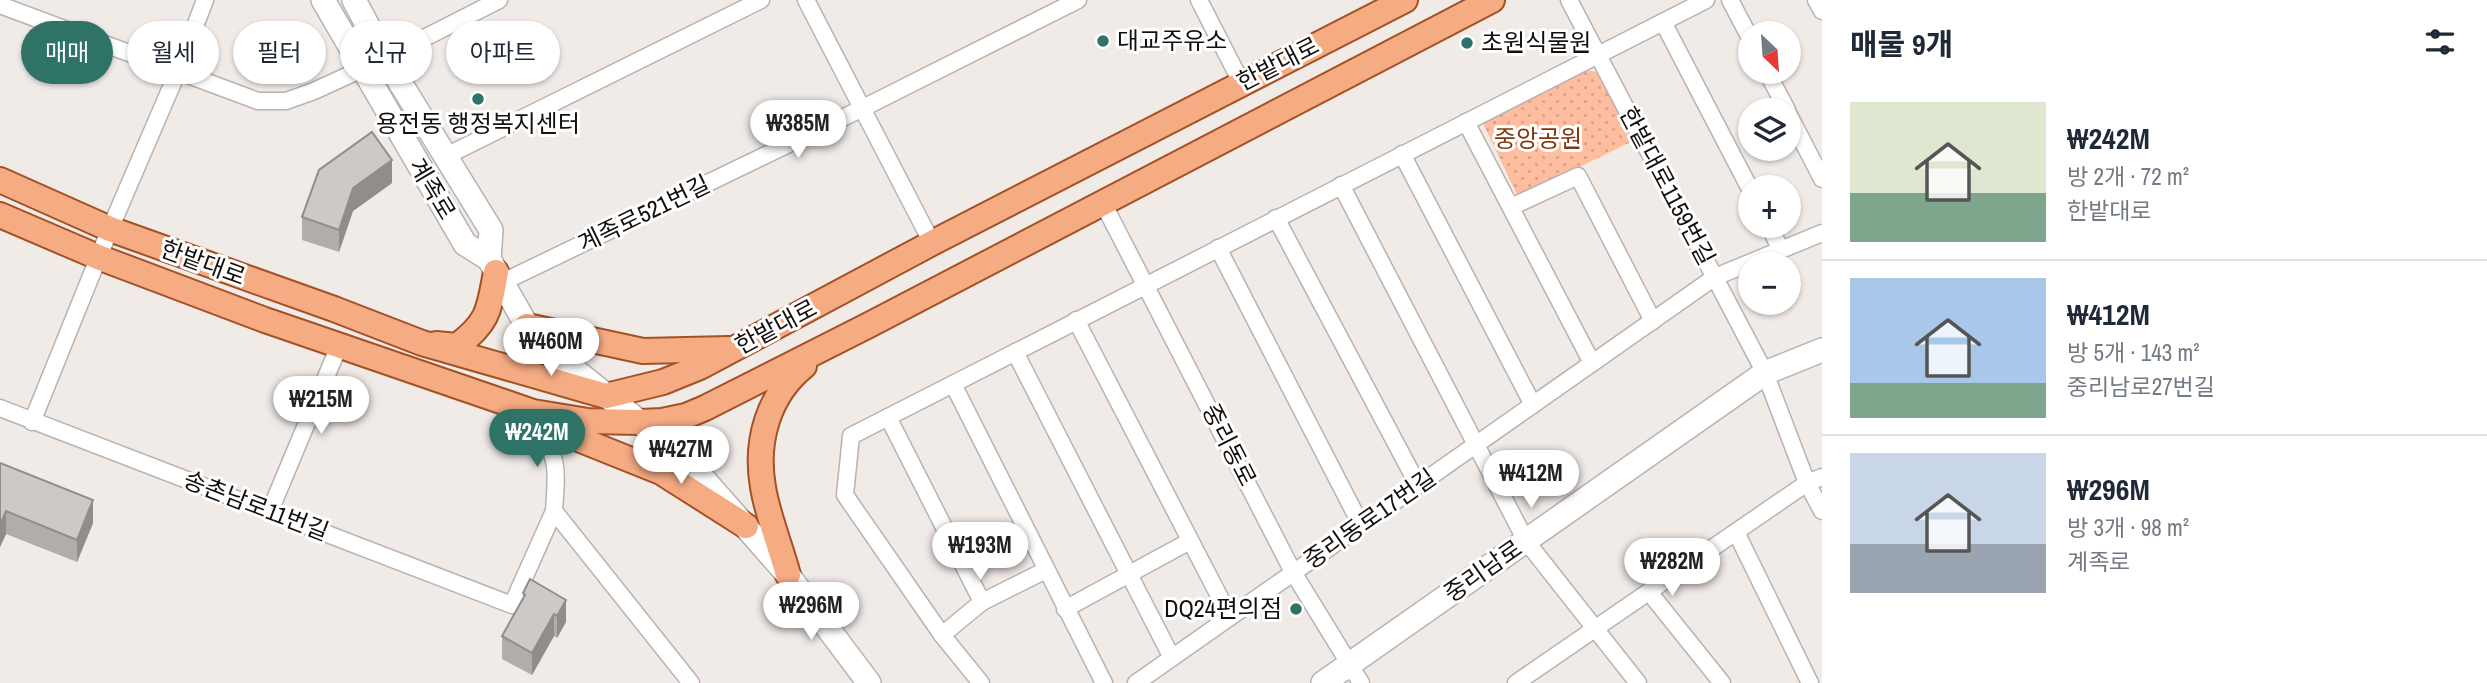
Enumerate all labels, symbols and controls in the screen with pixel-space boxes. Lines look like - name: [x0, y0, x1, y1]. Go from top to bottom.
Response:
- chip: 매매: [21, 21, 113, 84]
- chip: 월세: [127, 21, 219, 84]
- chip: 필터: [233, 21, 326, 84]
- chip: 신규: [340, 21, 432, 84]
- chip: 아파트: [446, 21, 560, 84]
- north arrow: [1738, 21, 1801, 84]
- map controls: [1738, 21, 1801, 315]
- icon: filters: [2421, 23, 2459, 61]
- place label: 대교주유소: [1117, 24, 1227, 56]
- text: 매물 9개: [1850, 24, 1953, 64]
- place label: 초원식물원: [1481, 26, 1591, 58]
- street label: 한밭대로: [1231, 29, 1324, 97]
- marker: 대교주유소: [1095, 33, 1111, 49]
- marker: 초원식물원: [1459, 35, 1475, 51]
- marker: 용전동 행정복지센터: [470, 91, 486, 107]
- button: layers: [1738, 98, 1801, 161]
- pin: ₩385M: [749, 100, 847, 160]
- street label: 한밭대로1159번길: [1613, 101, 1723, 270]
- place label: 용전동 행정복지센터: [376, 107, 580, 139]
- text: ₩385M: [766, 107, 830, 138]
- text: ₩242M: [2067, 118, 2150, 158]
- park label: 중앙공원: [1494, 122, 1582, 154]
- icon: home: [1906, 130, 1990, 214]
- street label: 계족로: [402, 152, 464, 225]
- text: 방 2개 · 72 m²: [2067, 161, 2189, 192]
- street label: 계족로521번길: [572, 167, 715, 259]
- button: +: [1738, 175, 1801, 238]
- text: 한밭대로: [2067, 195, 2152, 226]
- street label: 한밭대로: [156, 232, 250, 292]
- button: −: [1738, 252, 1801, 315]
- street label: 한밭대로: [729, 291, 822, 361]
- text: ₩412M: [2067, 294, 2150, 334]
- icon: home: [1906, 306, 1990, 390]
- pin: ₩460M: [502, 318, 600, 378]
- text: ₩460M: [519, 325, 583, 356]
- text: 방 5개 · 143 m²: [2067, 337, 2199, 368]
- text: 중리남로27번길: [2067, 371, 2215, 402]
- pin: ₩215M: [272, 376, 370, 436]
- text: ₩215M: [289, 383, 353, 414]
- street label: 중리동로: [1196, 398, 1264, 491]
- pin: ₩242M: [488, 410, 586, 469]
- text: ₩242M: [505, 416, 569, 447]
- pin: ₩427M: [632, 426, 730, 486]
- text: ₩427M: [649, 433, 713, 464]
- pin: ₩412M: [1482, 450, 1580, 510]
- text: ₩412M: [1499, 457, 1563, 488]
- street label: 중리동로17번길: [1297, 461, 1442, 576]
- street label: 송촌남로11번길: [179, 463, 333, 547]
- text: ₩296M: [2067, 469, 2150, 509]
- icon: home: [1906, 481, 1990, 565]
- text: 방 3개 · 98 m²: [2067, 512, 2189, 543]
- pin: ₩193M: [931, 522, 1029, 582]
- text: ₩193M: [948, 529, 1012, 560]
- street label: 중리남로: [1437, 532, 1528, 609]
- pin: ₩282M: [1623, 538, 1721, 598]
- text: ₩282M: [1640, 545, 1704, 576]
- text: 계족로: [2067, 546, 2130, 577]
- pin: ₩296M: [762, 582, 860, 642]
- text: ₩296M: [779, 589, 843, 620]
- place label: DQ24편의점: [1164, 592, 1282, 624]
- marker: DQ24편의점: [1288, 601, 1304, 617]

